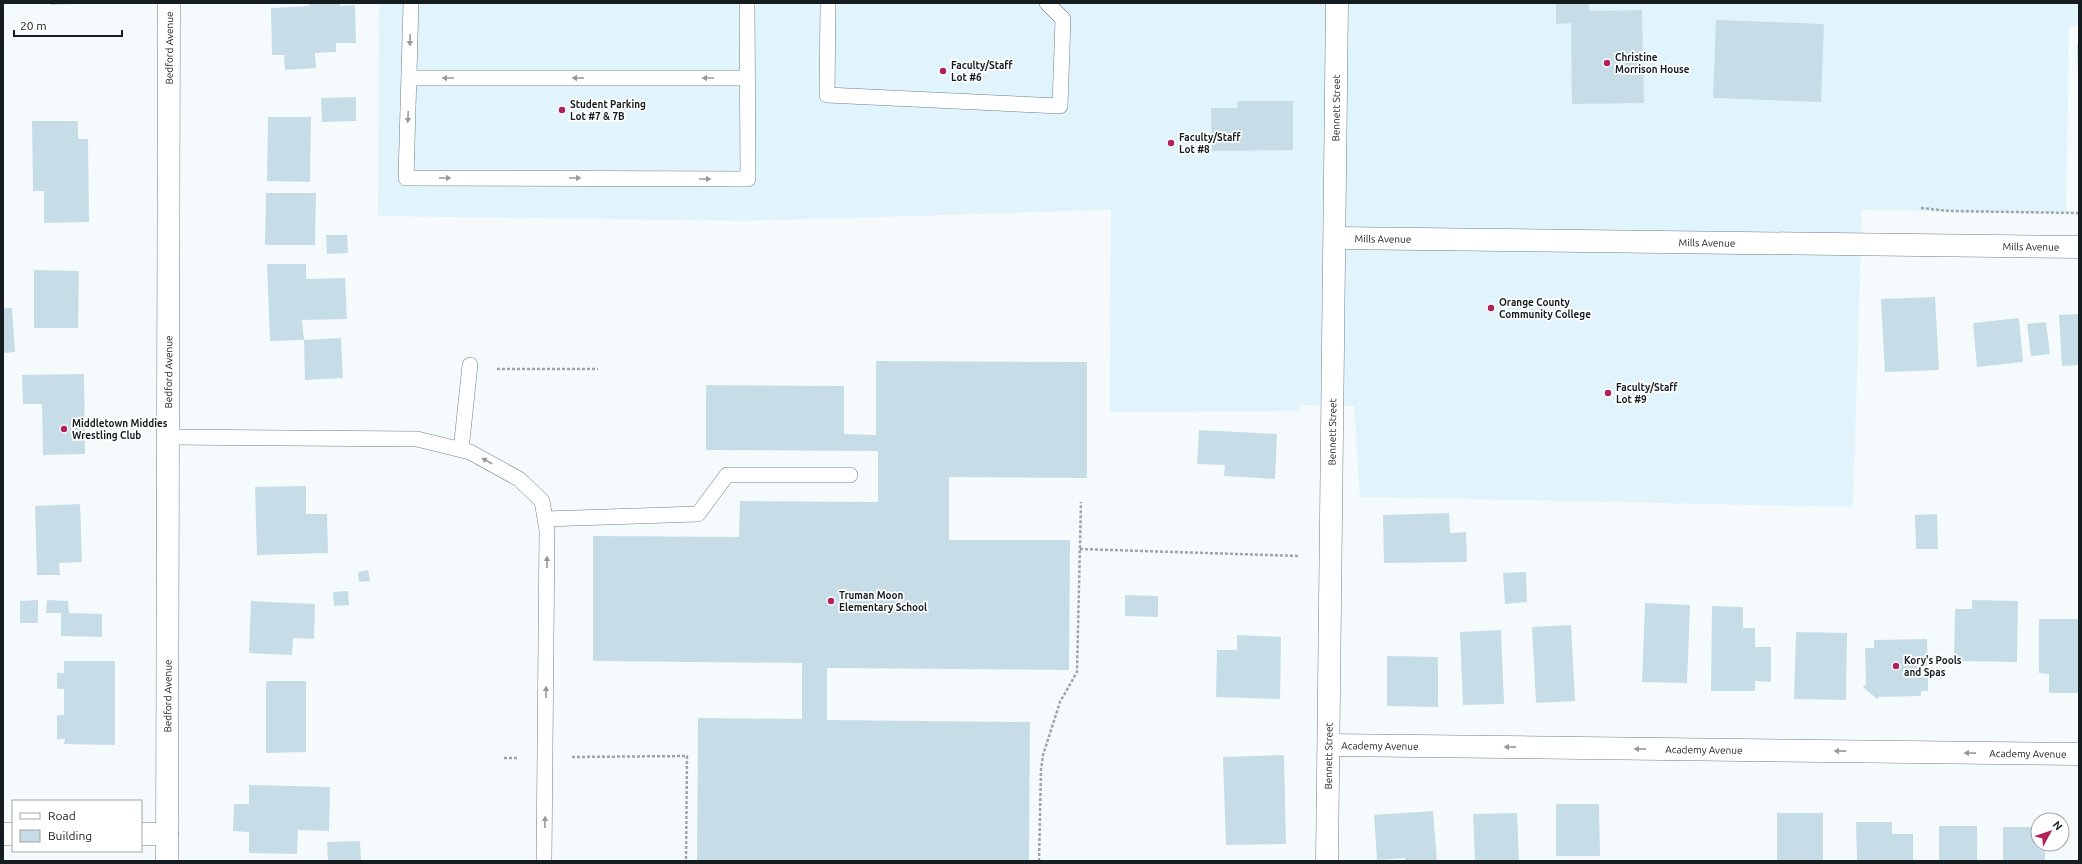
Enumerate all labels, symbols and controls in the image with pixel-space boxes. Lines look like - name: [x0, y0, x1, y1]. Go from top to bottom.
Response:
- street label: Bedford Avenue: [163, 11, 174, 85]
- scale bar: [14, 12, 122, 38]
- text: 20 m: [20, 19, 47, 32]
- one-way arrow: [407, 34, 413, 47]
- place label: Christine Morrison House: [1615, 52, 1690, 75]
- marker: Christine Morrison House: [1602, 58, 1612, 68]
- place label: Faculty/Staff Lot #6: [951, 59, 1013, 83]
- marker: Faculty/Staff Lot #6: [938, 66, 948, 76]
- street label: Bennett Street: [1330, 74, 1342, 142]
- one-way arrow: [441, 75, 454, 81]
- one-way arrow: [571, 75, 584, 81]
- one-way arrow: [701, 75, 714, 81]
- place label: Student Parking Lot #7 & 7B: [570, 99, 646, 122]
- marker: Student Parking Lot #7 & 7B: [557, 105, 567, 115]
- one-way arrow: [405, 111, 412, 123]
- place label: Faculty/Staff Lot #8: [1179, 131, 1241, 155]
- marker: Faculty/Staff Lot #8: [1166, 138, 1176, 148]
- one-way arrow: [439, 175, 452, 181]
- one-way arrow: [569, 175, 582, 181]
- one-way arrow: [699, 176, 712, 182]
- street label: Mills Avenue: [1355, 233, 1411, 244]
- street label: Mills Avenue: [1679, 237, 1735, 248]
- street label: Mills Avenue: [2002, 241, 2059, 252]
- place label: Orange County Community College: [1499, 297, 1591, 320]
- marker: Orange County Community College: [1486, 303, 1496, 313]
- street label: Bedford Avenue: [163, 335, 174, 409]
- place label: Faculty/Staff Lot #9: [1616, 381, 1678, 405]
- marker: Faculty/Staff Lot #9: [1603, 388, 1613, 398]
- street label: Bennett Street: [1326, 398, 1338, 466]
- place label: Middletown Middies Wrestling Club: [72, 418, 168, 441]
- marker: Middletown Middies Wrestling Club: [59, 424, 69, 434]
- one-way arrow: [481, 458, 493, 465]
- one-way arrow: [544, 555, 550, 568]
- place label: Truman Moon Elementary School: [839, 590, 927, 613]
- marker: Truman Moon Elementary School: [826, 596, 836, 606]
- place label: Kory's Pools and Spas: [1904, 655, 1962, 678]
- street label: Bedford Avenue: [162, 659, 173, 733]
- marker: Kory's Pools and Spas: [1891, 661, 1901, 671]
- one-way arrow: [543, 685, 549, 698]
- street label: Bennett Street: [1322, 722, 1334, 790]
- street label: Academy Avenue: [1341, 740, 1419, 752]
- one-way arrow: [1503, 744, 1516, 750]
- street label: Academy Avenue: [1665, 744, 1743, 755]
- one-way arrow: [1633, 746, 1646, 752]
- street label: Academy Avenue: [1989, 747, 2067, 759]
- one-way arrow: [1834, 748, 1846, 755]
- one-way arrow: [1963, 750, 1976, 756]
- legend: [12, 800, 142, 852]
- text: Road: [48, 809, 76, 822]
- north arrow: [2030, 812, 2070, 852]
- one-way arrow: [542, 815, 548, 828]
- text: N: [2050, 819, 2065, 833]
- text: Building: [48, 829, 92, 842]

